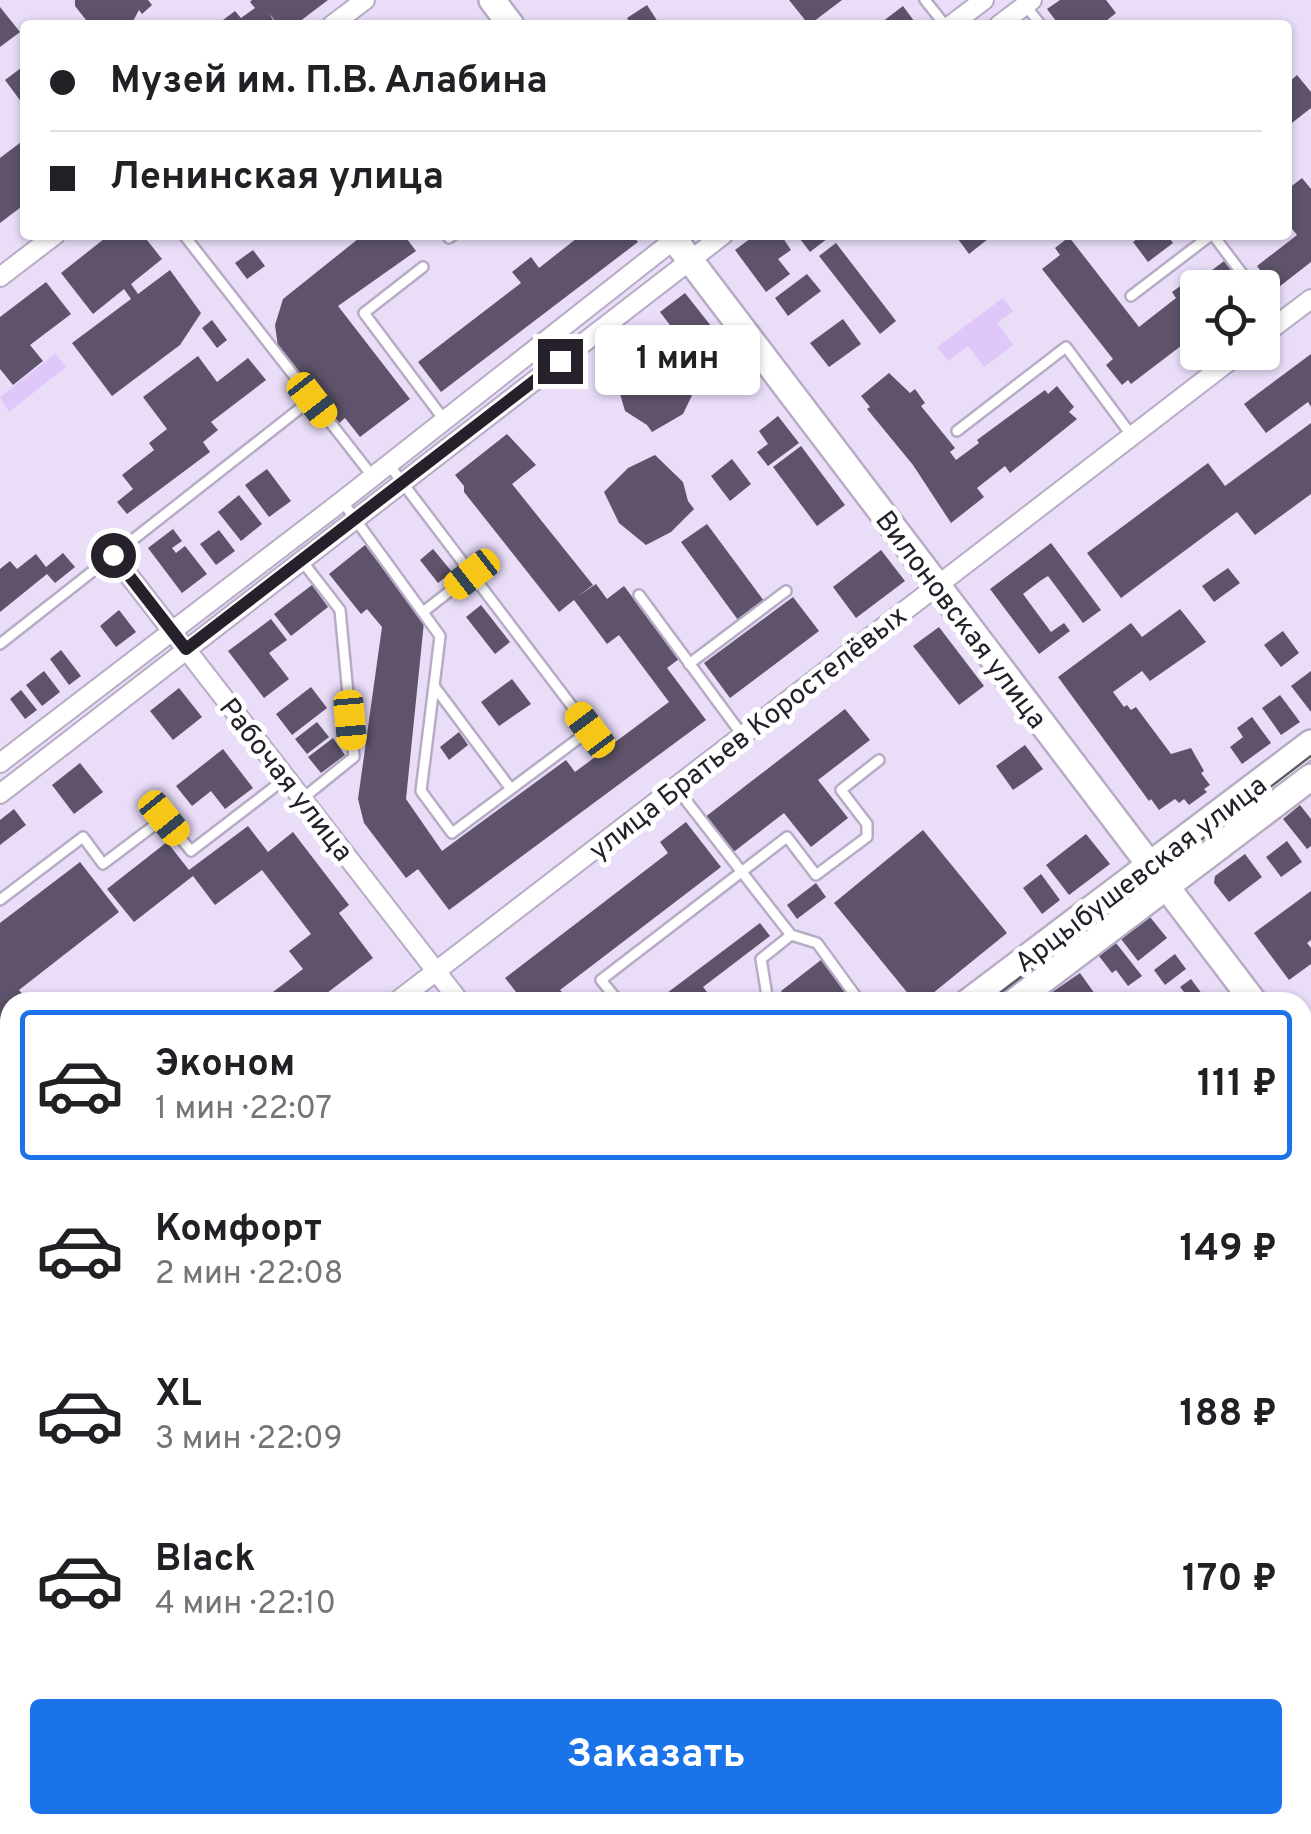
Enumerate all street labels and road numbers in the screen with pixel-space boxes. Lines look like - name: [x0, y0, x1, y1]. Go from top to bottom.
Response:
- street label: Вилоновская улица: [866, 505, 1053, 737]
- street label: улица Братьев Коростелёвых: [583, 599, 915, 870]
- street label: Рабочая улица: [210, 692, 360, 870]
- street label: Арцыбушевская улица: [1008, 769, 1275, 982]

